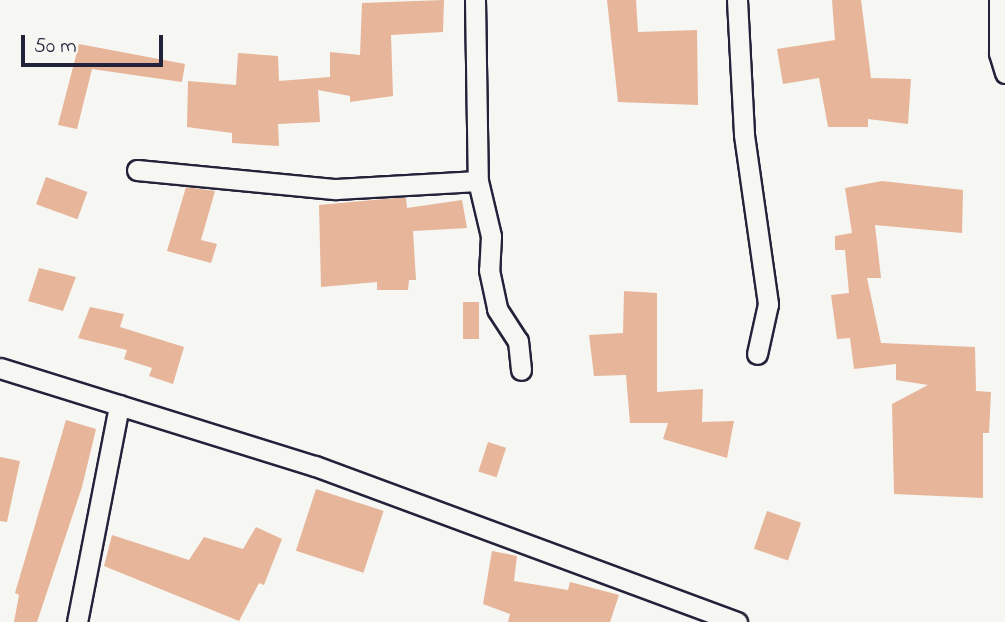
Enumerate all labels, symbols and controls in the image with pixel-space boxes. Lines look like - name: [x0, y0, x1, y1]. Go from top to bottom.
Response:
- scale bar: [24, 21, 166, 65]
- text: 50 m: [34, 32, 77, 62]

